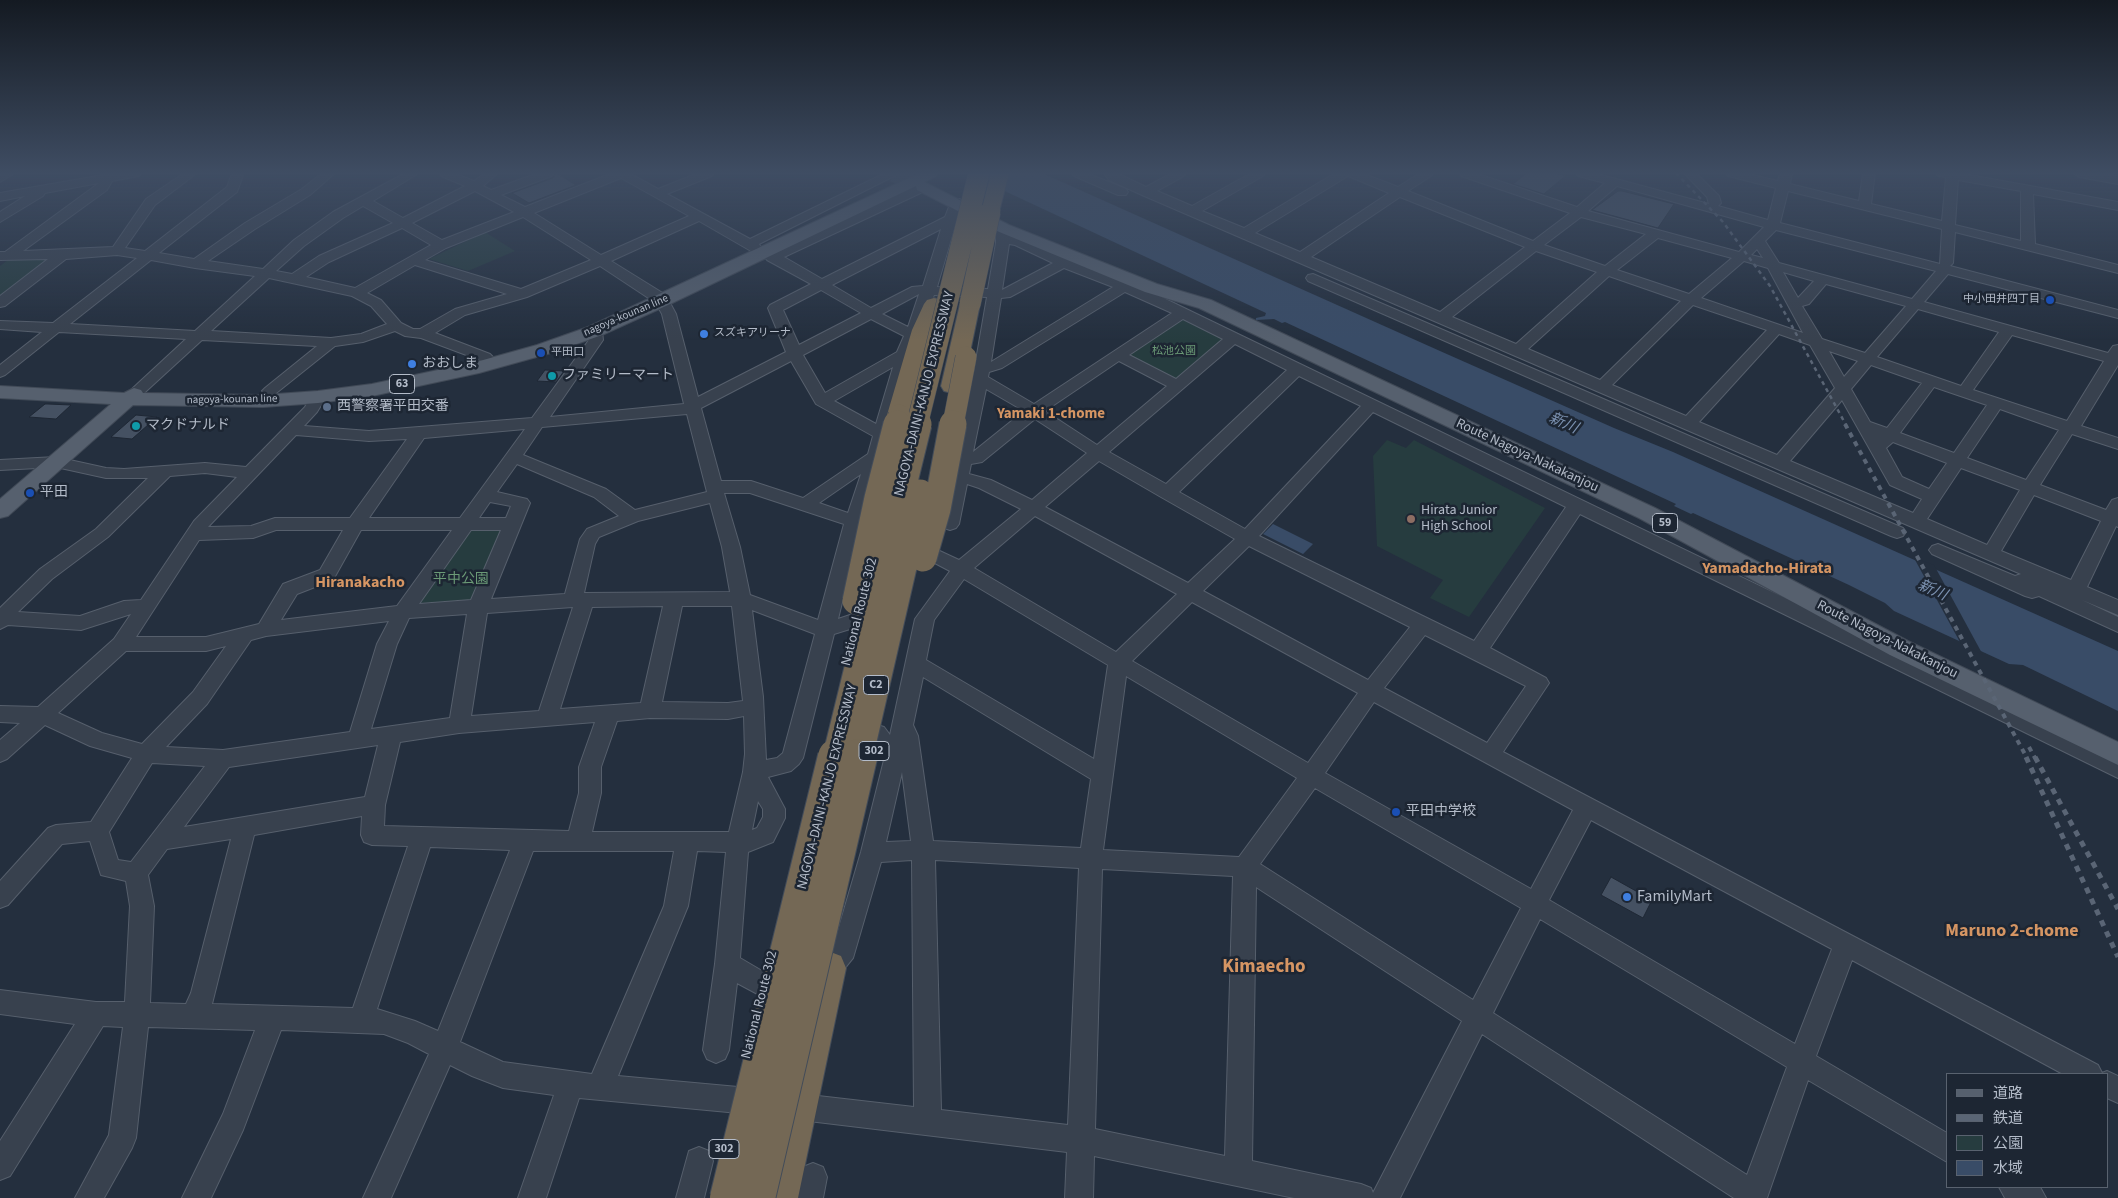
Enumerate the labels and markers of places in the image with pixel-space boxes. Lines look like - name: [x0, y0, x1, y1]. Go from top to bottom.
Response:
- place label: 中小田井四丁目: [1963, 293, 2040, 307]
- marker: 中小田井四丁目: [2044, 294, 2056, 306]
- place label: スズキアリーナ: [714, 327, 791, 341]
- marker: スズキアリーナ: [698, 328, 710, 340]
- place label: 平田口: [551, 346, 584, 360]
- marker: 平田口: [535, 347, 547, 359]
- place label: おおしま: [422, 356, 478, 372]
- marker: おおしま: [406, 358, 418, 370]
- place label: ファミリーマート: [562, 368, 674, 384]
- marker: ファミリーマート: [546, 370, 558, 382]
- place label: 西警察署平田交番: [337, 399, 449, 415]
- marker: 西警察署平田交番: [321, 401, 333, 413]
- place label: マクドナルド: [146, 418, 230, 434]
- marker: マクドナルド: [130, 420, 142, 432]
- place label: 平田: [40, 485, 68, 501]
- marker: 平田: [24, 487, 36, 499]
- place label: Hirata Junior High School: [1421, 503, 1497, 536]
- marker: Hirata Junior High School: [1405, 513, 1417, 525]
- place label: 平田中学校: [1406, 804, 1476, 820]
- marker: 平田中学校: [1390, 806, 1402, 818]
- place label: FamilyMart: [1637, 887, 1712, 907]
- marker: FamilyMart: [1621, 891, 1633, 903]

